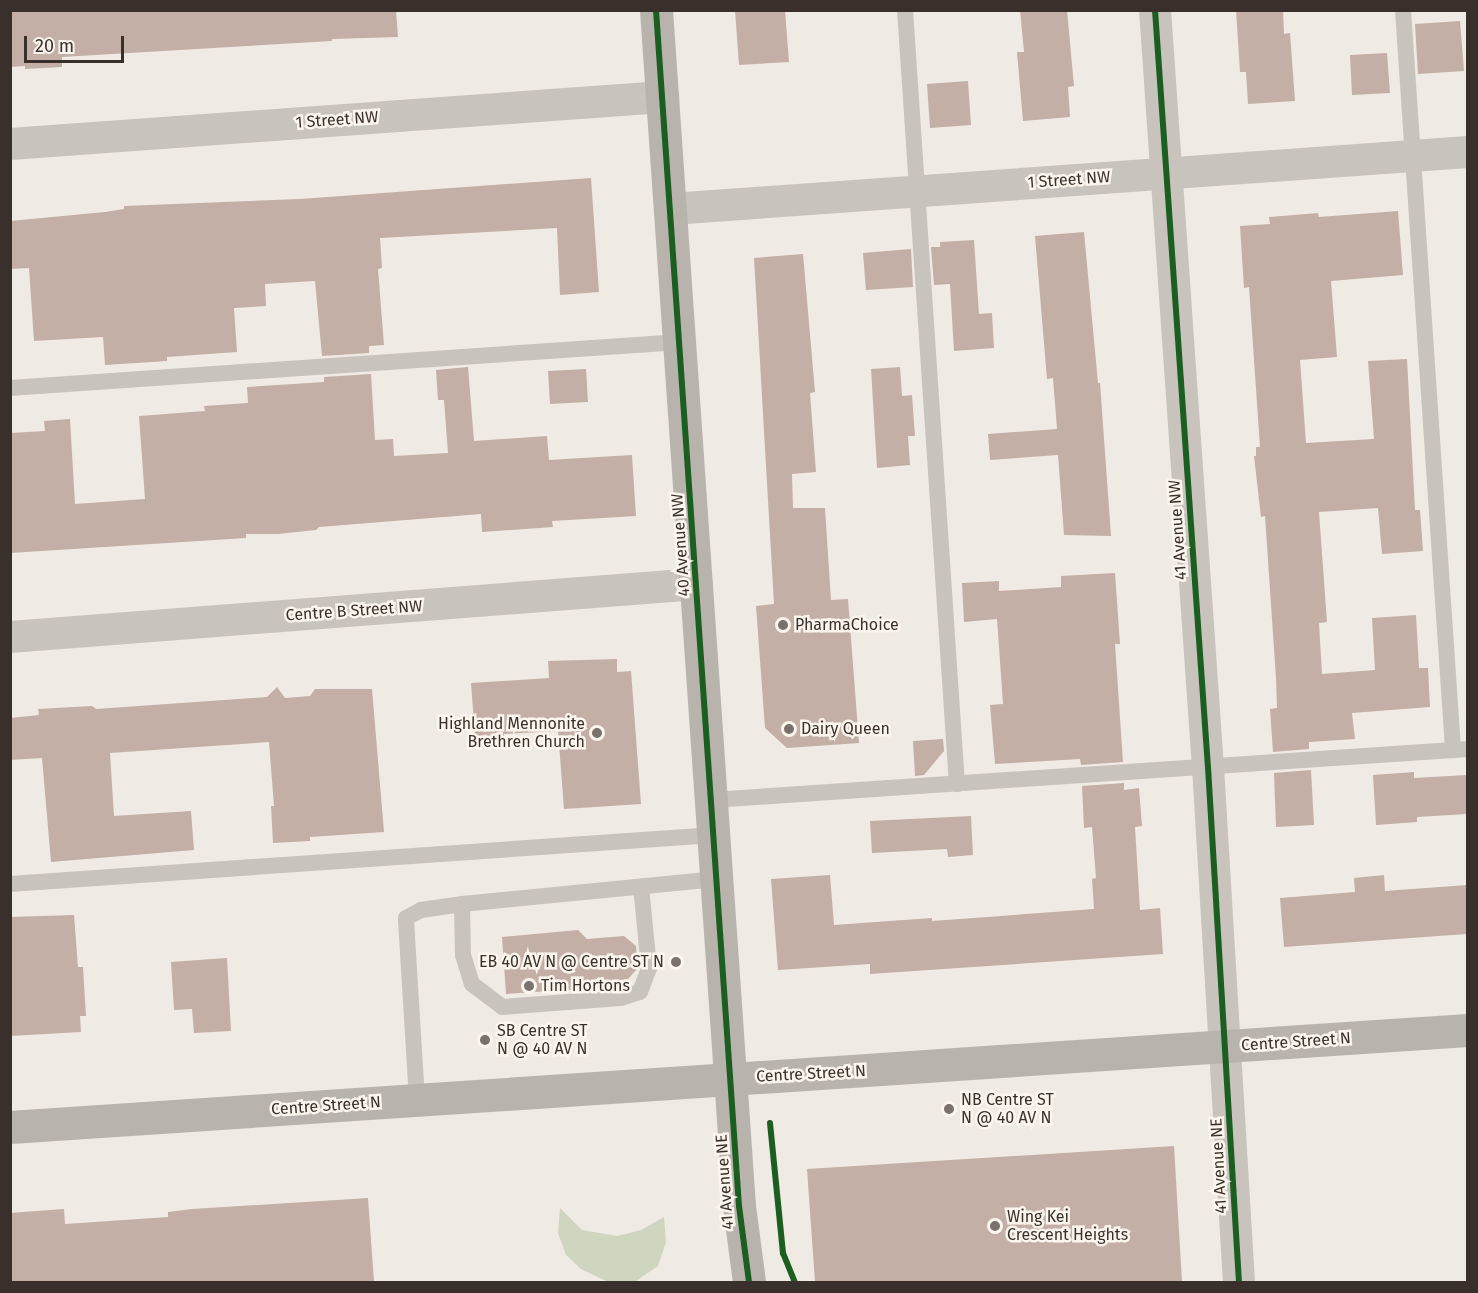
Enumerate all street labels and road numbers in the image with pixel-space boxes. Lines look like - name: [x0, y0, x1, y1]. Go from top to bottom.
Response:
- street label: 1 Street NW: [295, 108, 379, 132]
- street label: 1 Street NW: [1027, 168, 1111, 192]
- street label: 41 Avenue NW: [1165, 479, 1191, 581]
- street label: 40 Avenue NW: [668, 493, 694, 597]
- street label: Centre B Street NW: [285, 597, 423, 625]
- street label: Centre Street N: [1241, 1029, 1351, 1055]
- street label: Centre Street N: [756, 1062, 866, 1086]
- street label: Centre Street N: [271, 1093, 381, 1119]
- street label: 41 Avenue NE: [1207, 1118, 1231, 1214]
- street label: 41 Avenue NE: [712, 1134, 738, 1230]

